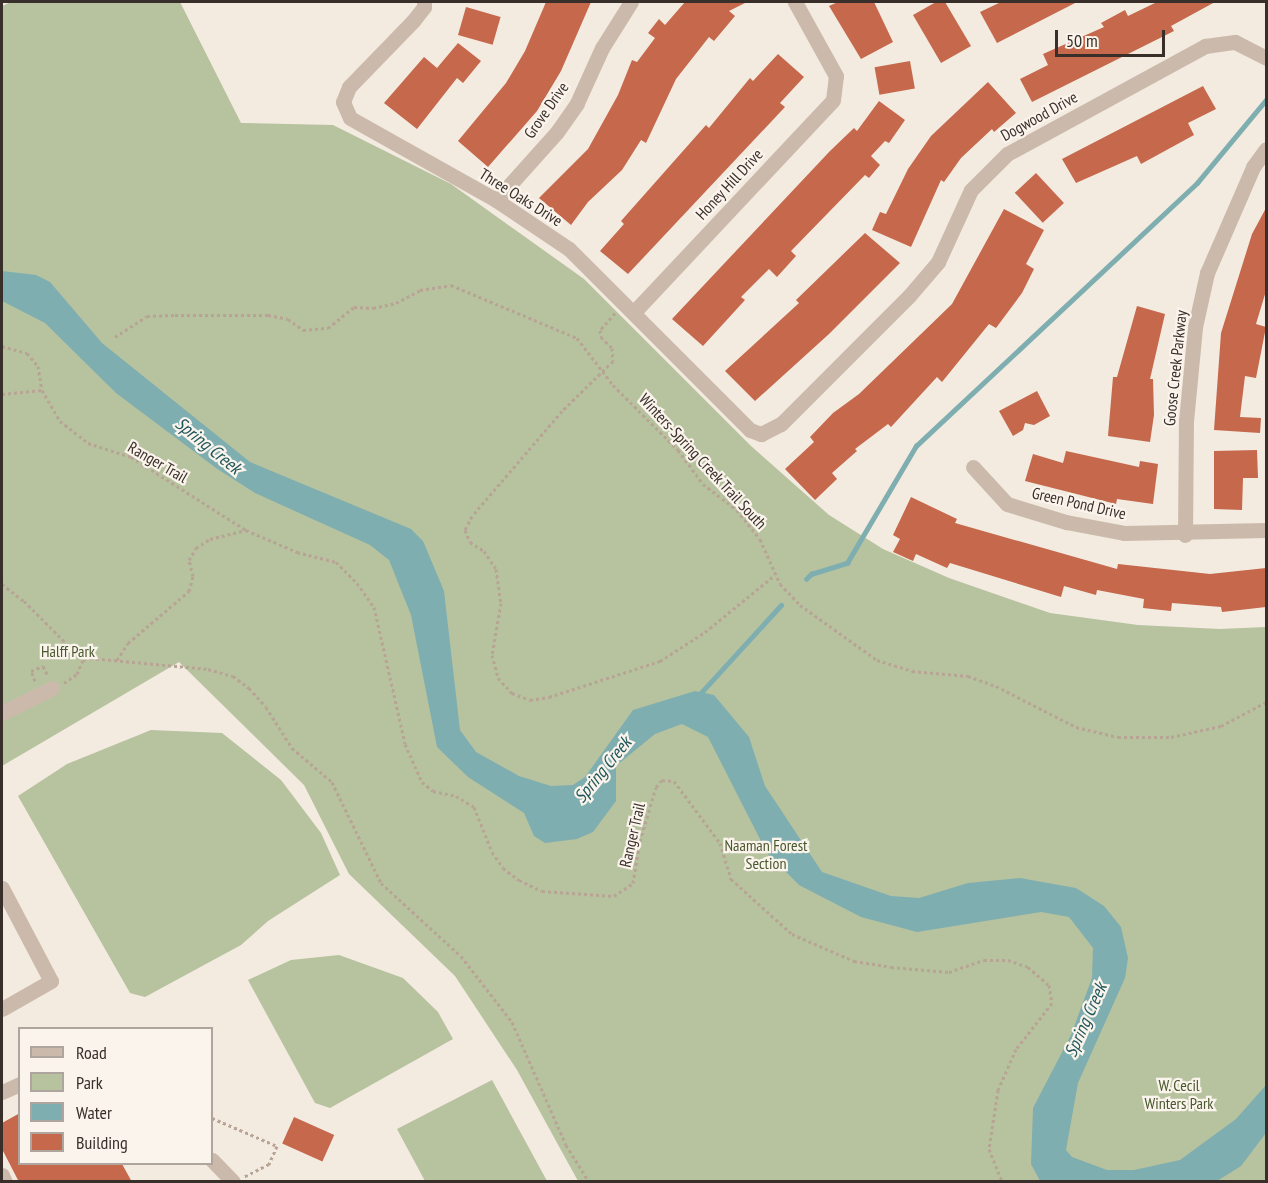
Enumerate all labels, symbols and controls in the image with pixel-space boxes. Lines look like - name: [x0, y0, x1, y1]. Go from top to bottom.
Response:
- scale bar: [1058, 18, 1168, 56]
- text: 50 m: [1066, 29, 1098, 52]
- street label: Grove Drive: [520, 78, 572, 142]
- street label: Dogwood Drive: [997, 87, 1081, 145]
- street label: Honey Hill Drive: [691, 144, 767, 224]
- street label: Three Oaks Drive: [476, 164, 566, 230]
- street label: Goose Creek Parkway: [1159, 309, 1191, 427]
- street label: Winters-Spring Creek Trail South: [635, 389, 771, 533]
- water label: Spring Creek: [171, 413, 245, 479]
- street label: Ranger Trail: [125, 437, 191, 487]
- street label: Green Pond Drive: [1030, 483, 1128, 523]
- park label: Halff Park: [41, 641, 95, 661]
- water label: Spring Creek: [570, 733, 636, 807]
- street label: Ranger Trail: [615, 801, 649, 869]
- park label: Naaman Forest Section: [725, 835, 807, 873]
- water label: Spring Creek: [1060, 980, 1112, 1060]
- legend: [18, 1027, 213, 1165]
- text: Road: [76, 1041, 107, 1064]
- text: Park: [76, 1071, 103, 1094]
- park label: W. Cecil Winters Park: [1144, 1075, 1214, 1113]
- text: Water: [76, 1101, 112, 1124]
- text: Building: [76, 1131, 128, 1154]

